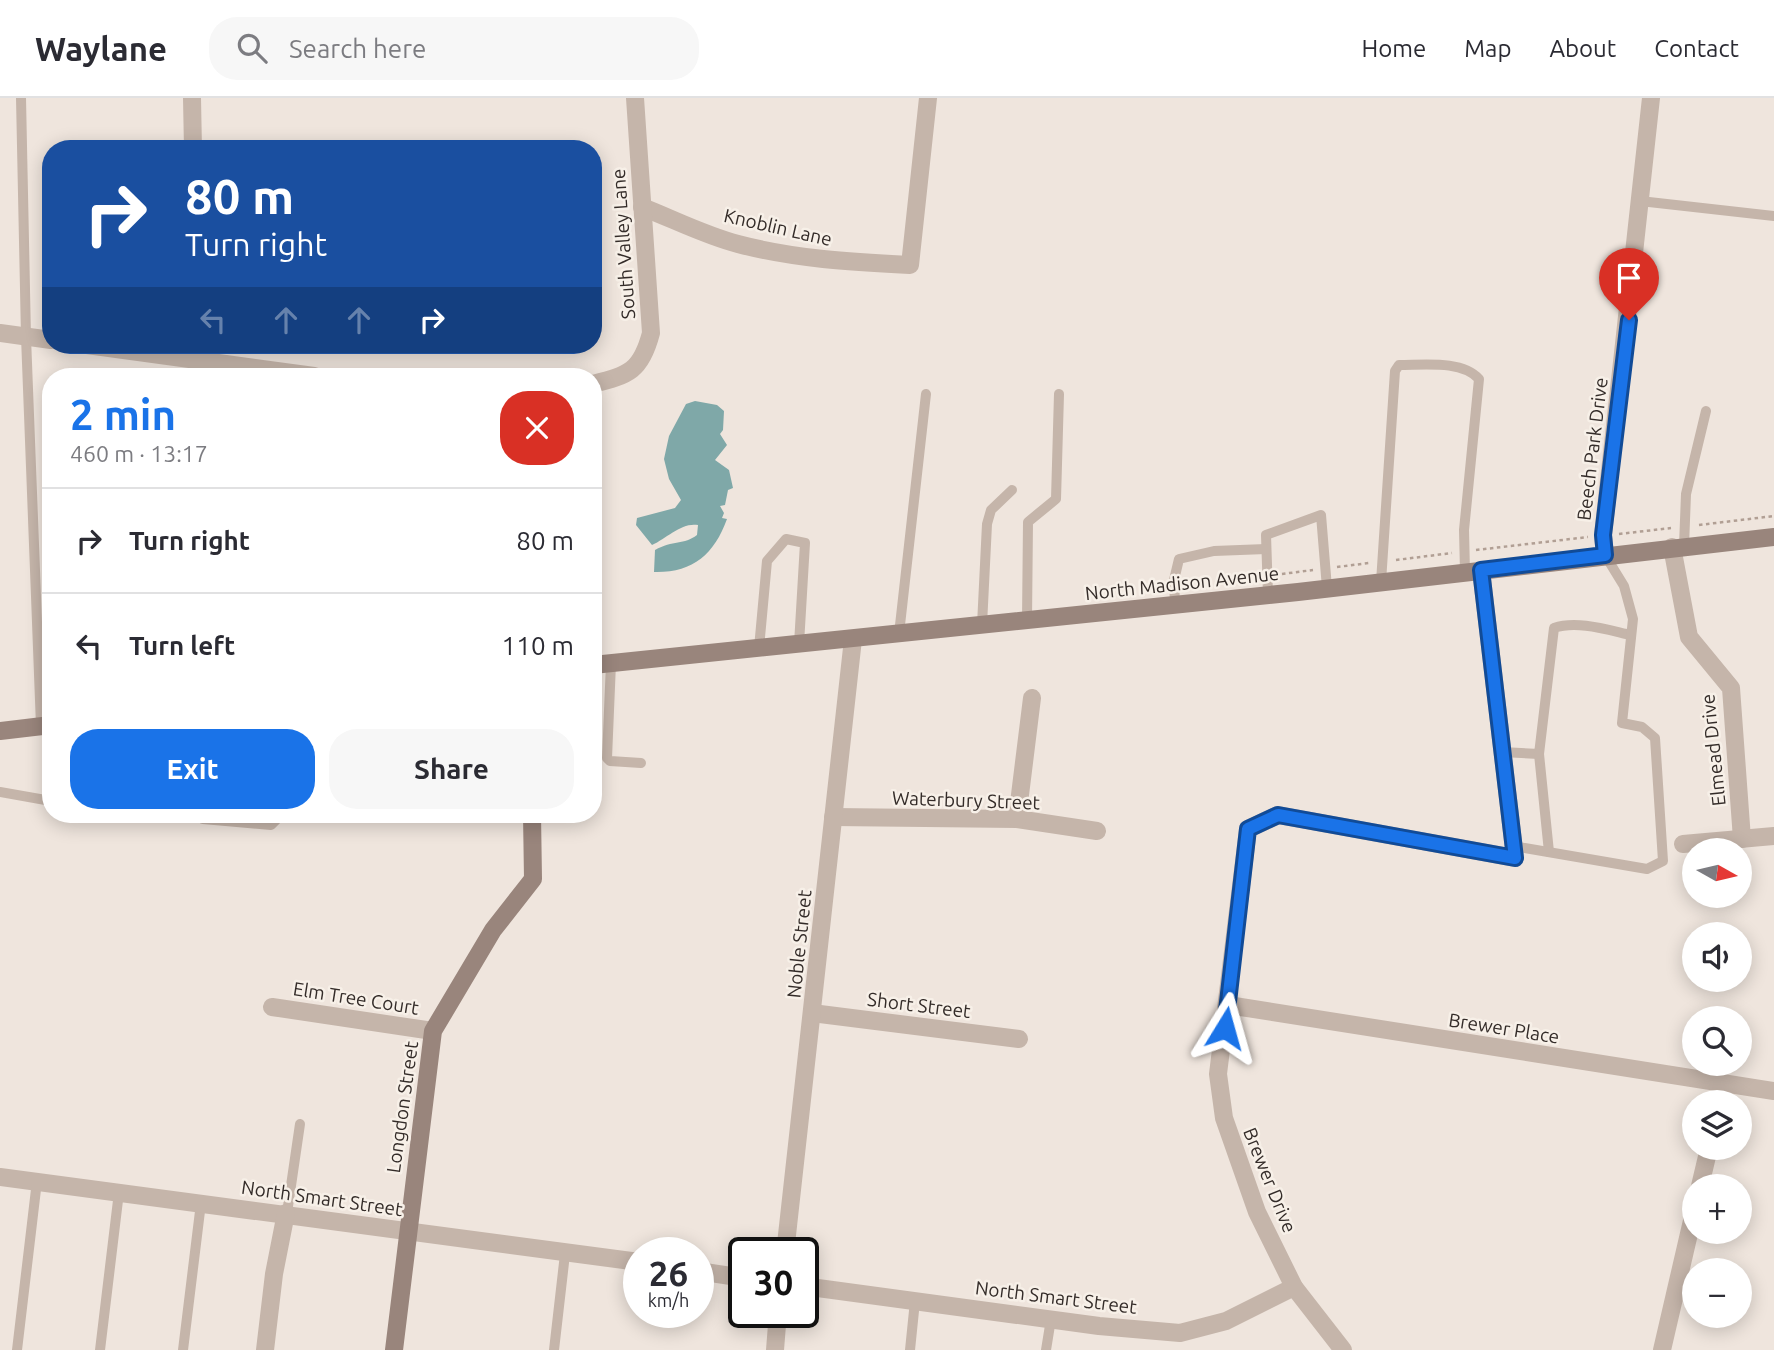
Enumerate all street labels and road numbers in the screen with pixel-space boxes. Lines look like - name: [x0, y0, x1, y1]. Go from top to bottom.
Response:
- street label: South Valley Lane: [607, 168, 639, 320]
- street label: Knoblin Lane: [722, 204, 834, 250]
- street label: Beech Park Drive: [1572, 376, 1612, 522]
- street label: North Madison Avenue: [1084, 562, 1280, 604]
- street label: Elmead Drive: [1696, 693, 1730, 807]
- street label: Waterbury Street: [892, 786, 1041, 814]
- street label: Noble Street: [782, 888, 816, 999]
- street label: Elm Tree Court: [292, 977, 421, 1019]
- street label: Short Street: [866, 988, 972, 1022]
- street label: Brewer Place: [1447, 1008, 1561, 1048]
- street label: Longdon Street: [382, 1039, 422, 1174]
- street label: Brewer Drive: [1239, 1124, 1301, 1236]
- street label: North Smart Street: [240, 1176, 405, 1220]
- street label: North Smart Street: [974, 1276, 1139, 1318]

